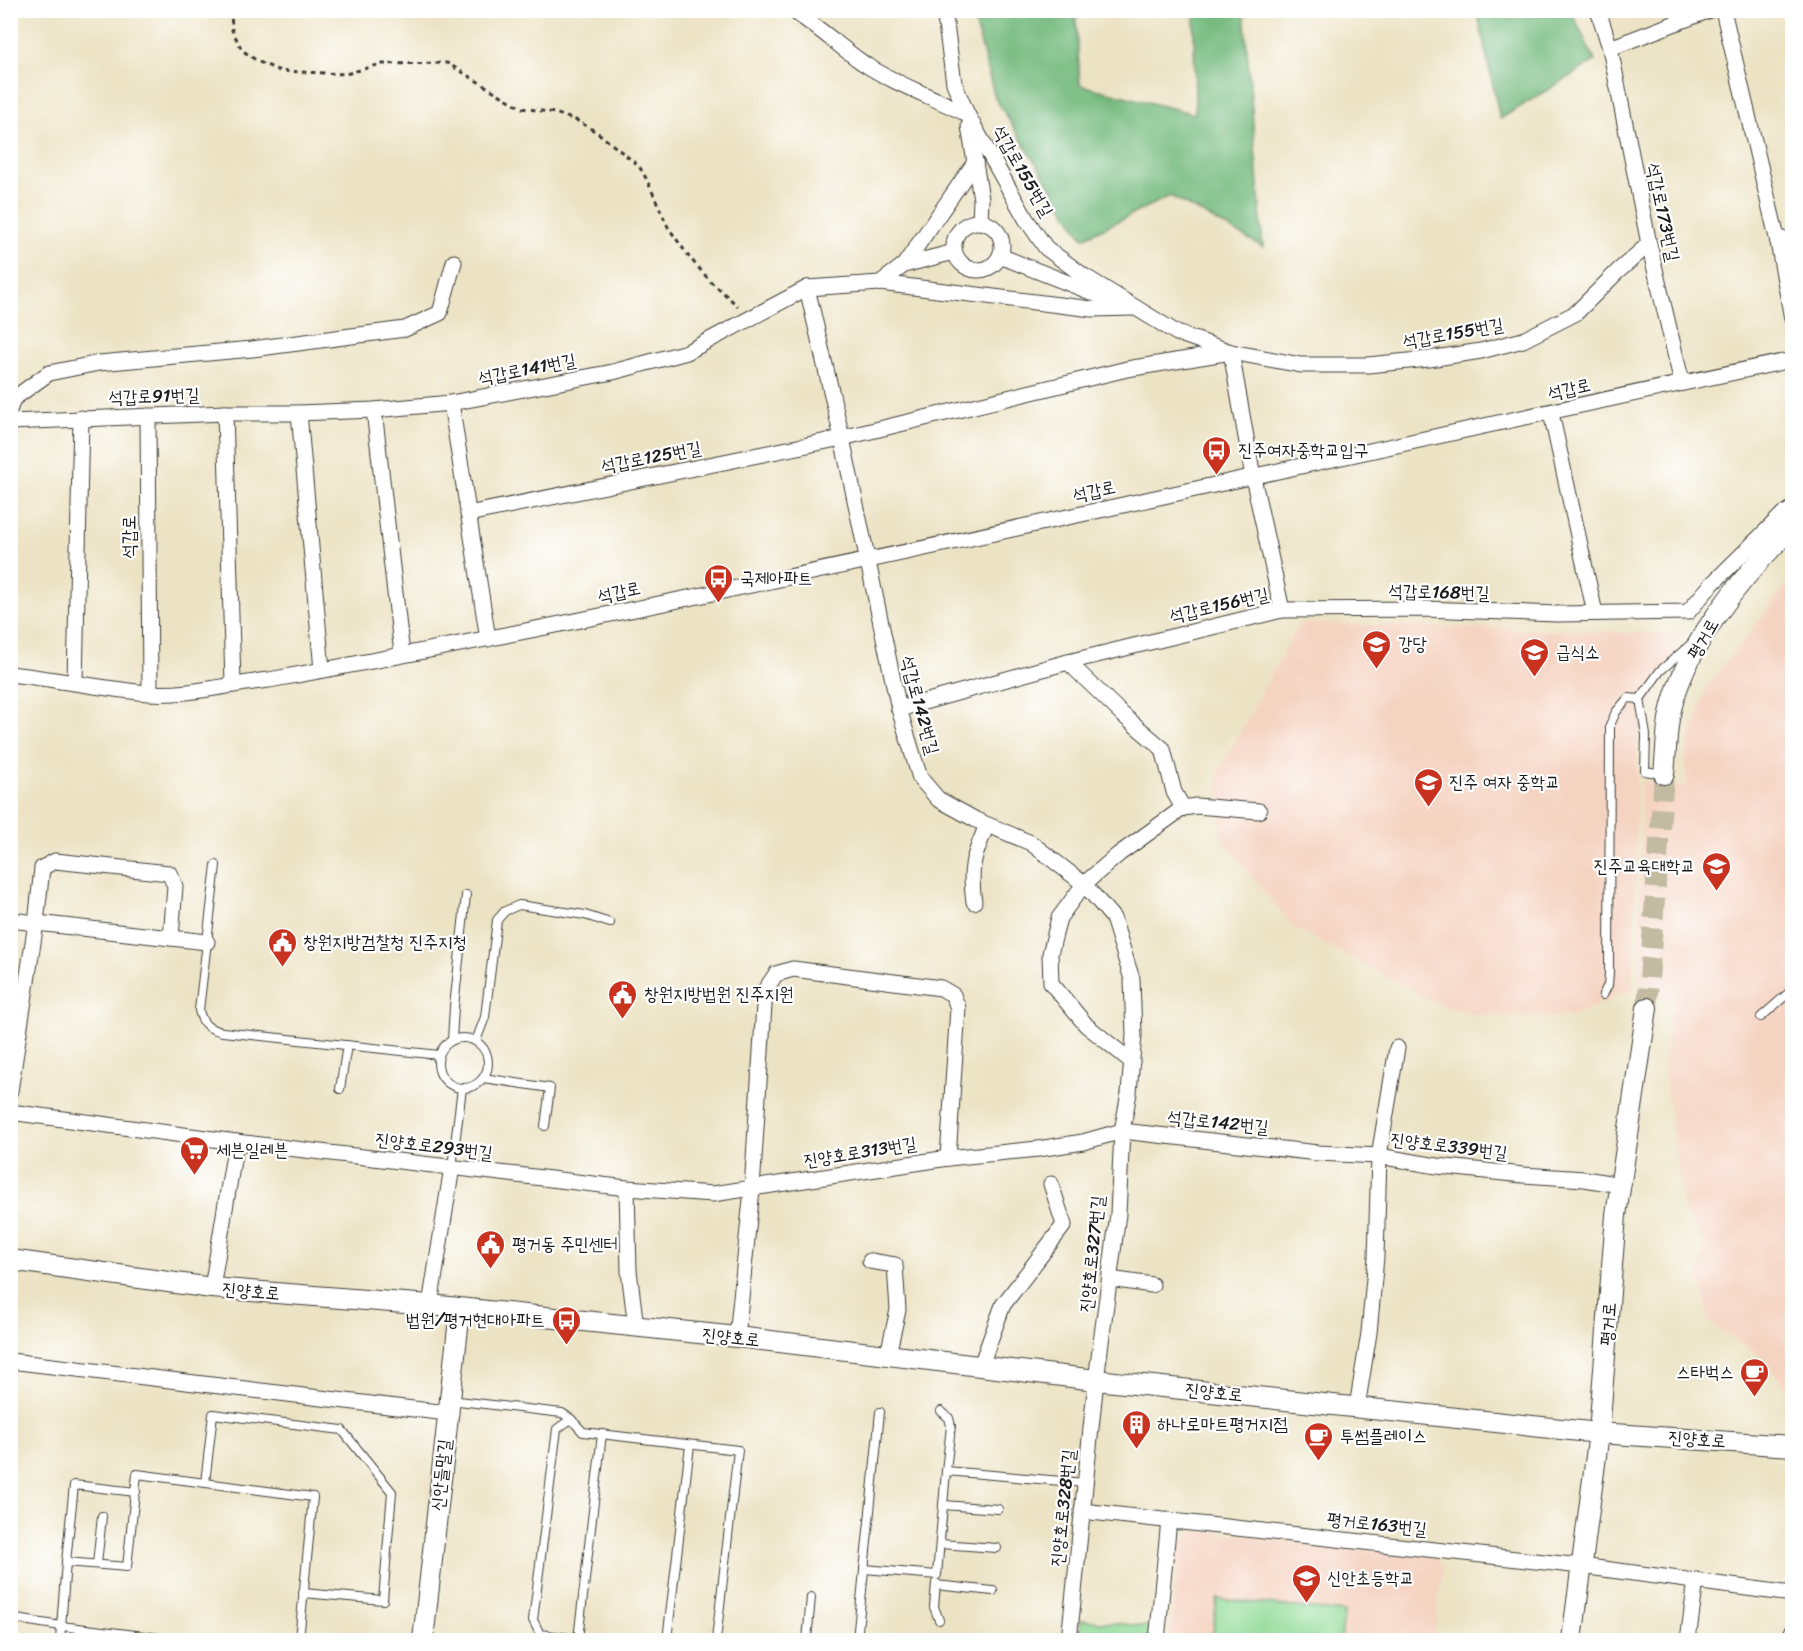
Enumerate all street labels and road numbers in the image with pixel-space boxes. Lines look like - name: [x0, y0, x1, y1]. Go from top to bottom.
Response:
- street label: 석갑로155번길: [984, 119, 1063, 224]
- street label: 석갑로173번길: [1637, 160, 1689, 265]
- street label: 석갑로155번길: [1400, 308, 1507, 358]
- street label: 석갑로141번길: [475, 344, 579, 394]
- street label: 석갑로: [1544, 369, 1594, 409]
- street label: 석갑로91번길: [108, 378, 201, 414]
- street label: 석갑로125번길: [598, 432, 704, 482]
- street label: 석갑로: [1069, 471, 1119, 511]
- street label: 석갑로: [113, 515, 145, 559]
- street label: 석갑로: [594, 572, 644, 612]
- street label: 석갑로168번길: [1388, 575, 1490, 609]
- street label: 석갑로156번길: [1166, 578, 1272, 632]
- street label: 평거로: [1678, 612, 1728, 666]
- street label: 석갑로142번길: [891, 652, 949, 759]
- street label: 석갑로142번길: [1166, 1101, 1271, 1143]
- street label: 진양호로293번길: [373, 1123, 495, 1169]
- street label: 진양호로339번길: [1389, 1123, 1510, 1169]
- street label: 진양호로313번길: [801, 1127, 919, 1177]
- street label: 진양호로327번길: [1070, 1193, 1114, 1314]
- street label: 진양호로: [221, 1273, 281, 1309]
- street label: 평거로: [1591, 1301, 1625, 1347]
- street label: 진양호로: [701, 1318, 761, 1356]
- street label: 진양호로: [1184, 1373, 1244, 1411]
- street label: 진양호로: [1667, 1421, 1727, 1457]
- street label: 신안들말길: [421, 1437, 461, 1513]
- street label: 진양호로328번길: [1041, 1447, 1085, 1568]
- street label: 평거로163번길: [1325, 1503, 1429, 1545]

